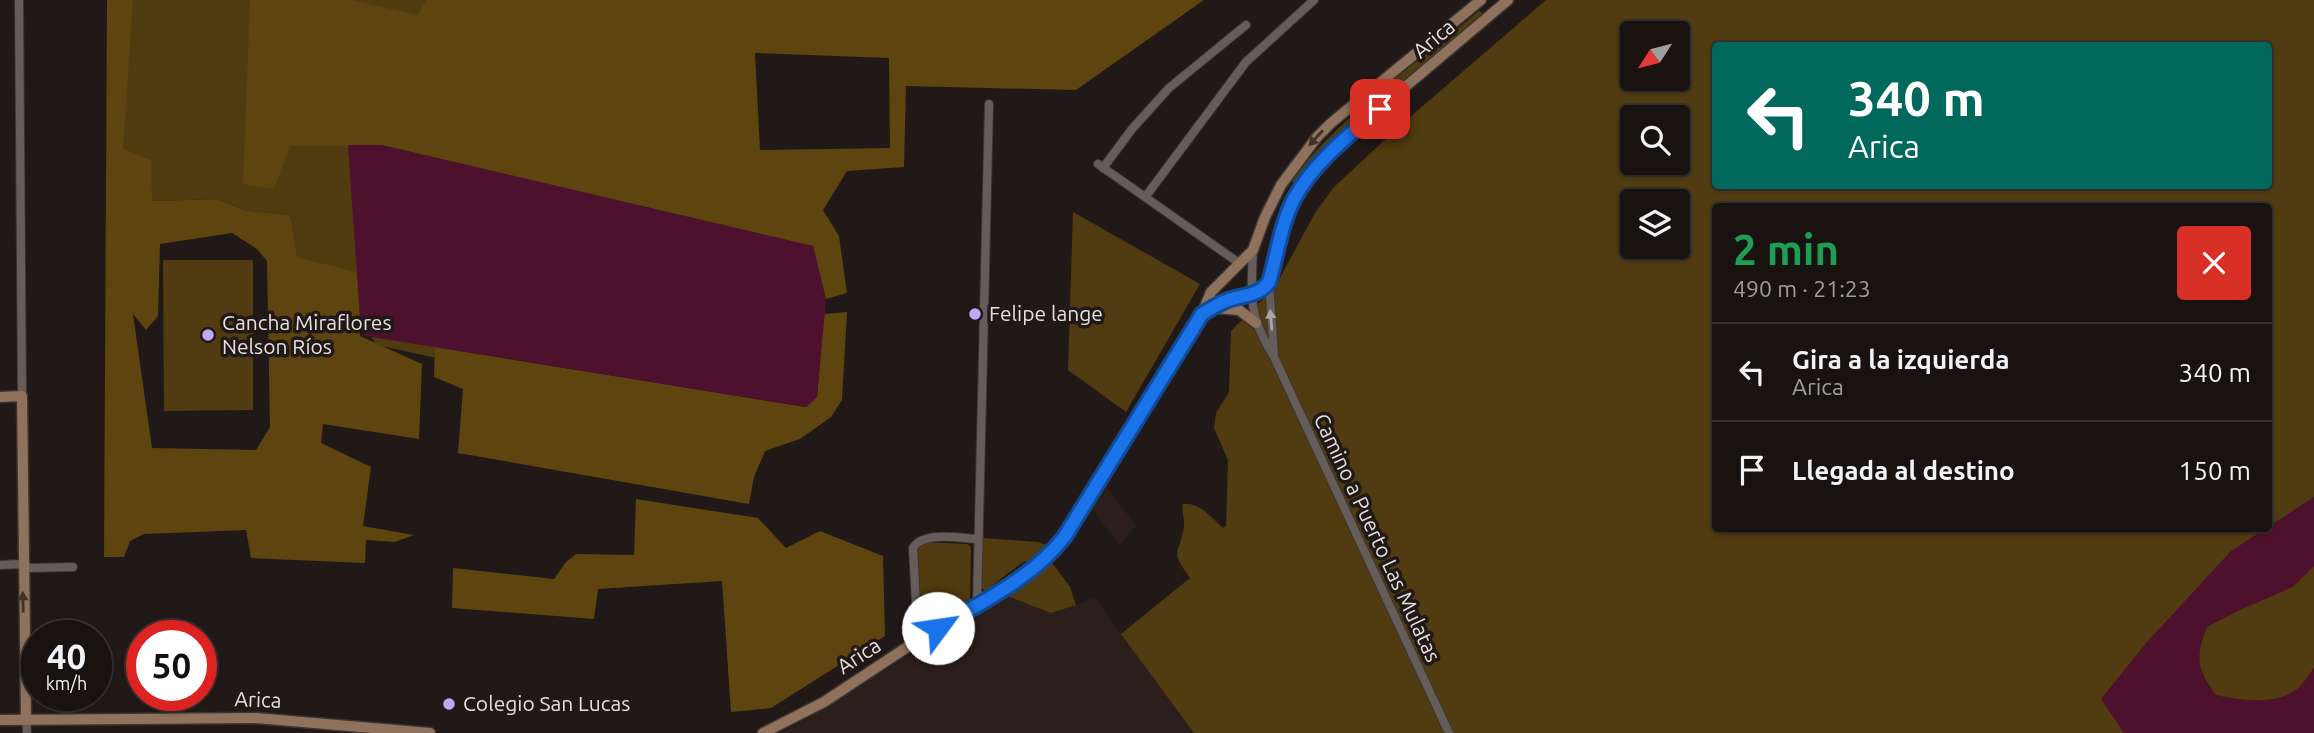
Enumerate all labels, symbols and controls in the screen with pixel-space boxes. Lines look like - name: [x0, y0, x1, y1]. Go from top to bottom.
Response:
- street label: Arica: [1408, 14, 1459, 63]
- north arrow: [1620, 21, 1690, 91]
- map controls: [1620, 21, 1690, 259]
- icon: left: [1733, 70, 1824, 161]
- text: 340 m: [1848, 70, 1985, 125]
- pin: [1350, 79, 1410, 139]
- icon: arrive: [1361, 90, 1399, 128]
- button: search: [1620, 105, 1690, 175]
- text: Arica: [1848, 128, 1920, 164]
- one-way arrow: [1308, 129, 1324, 147]
- button: layers: [1620, 189, 1690, 259]
- text: 2 min: [1733, 226, 1839, 273]
- button: close: [2177, 226, 2251, 300]
- text: 490 m · 21:23: [1733, 276, 1871, 301]
- place label: Felipe lange: [989, 301, 1103, 325]
- marker: Felipe lange: [967, 306, 983, 322]
- one-way arrow: [1265, 308, 1276, 330]
- place label: Cancha Miraflores Nelson Ríos: [222, 310, 392, 358]
- marker: Cancha Miraflores Nelson Ríos: [200, 327, 216, 343]
- text: Gira a la izquierda: [1792, 345, 2010, 374]
- icon: left: [1733, 353, 1771, 391]
- text: 340 m: [2179, 358, 2251, 387]
- text: Arica: [1792, 374, 1844, 399]
- street label: Camino a Puerto Las Mulatas: [1310, 410, 1446, 666]
- icon: arrive: [1733, 451, 1771, 489]
- text: Llegada al destino: [1792, 456, 2015, 485]
- text: 150 m: [2179, 456, 2251, 485]
- one-way arrow: [18, 590, 29, 612]
- position arrow: [901, 591, 975, 665]
- speed limit sign: 50: [126, 620, 217, 711]
- street label: Arica: [832, 632, 885, 678]
- text: 40: [47, 636, 86, 676]
- text: km/h: [46, 673, 87, 693]
- street label: Arica: [234, 686, 282, 712]
- place label: Colegio San Lucas: [463, 691, 630, 715]
- marker: Colegio San Lucas: [441, 696, 457, 712]

